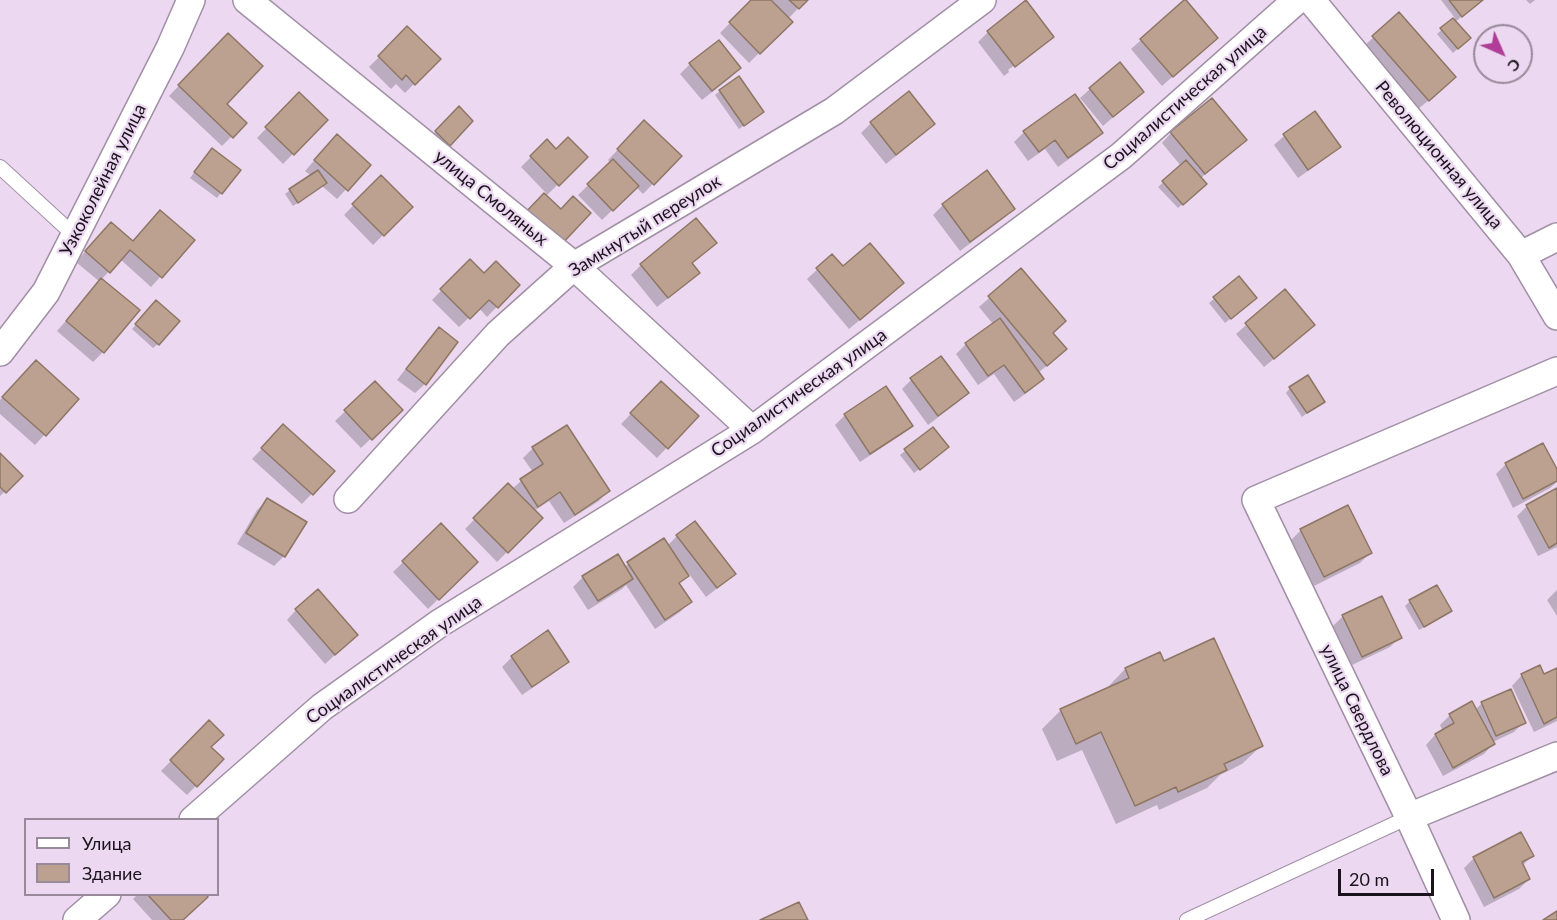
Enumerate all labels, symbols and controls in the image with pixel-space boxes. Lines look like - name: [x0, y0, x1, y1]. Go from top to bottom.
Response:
- street label: Социалистическая улица: [1099, 21, 1271, 175]
- north arrow: [1473, 24, 1533, 84]
- text: С: [1504, 55, 1525, 76]
- street label: Революционная улица: [1371, 77, 1507, 233]
- street label: Узкоколейная улица: [55, 100, 151, 260]
- street label: улица Смоляных: [430, 146, 552, 250]
- street label: Замкнутый переулок: [565, 170, 725, 282]
- street label: Социалистическая улица: [707, 324, 891, 462]
- street label: Социалистическая улица: [302, 591, 486, 729]
- street label: улица Свердлова: [1316, 641, 1398, 779]
- legend: [24, 818, 219, 896]
- text: Улица: [82, 832, 132, 854]
- scale bar: [1341, 857, 1437, 895]
- text: Здание: [82, 862, 142, 884]
- text: 20 m: [1349, 868, 1389, 890]

